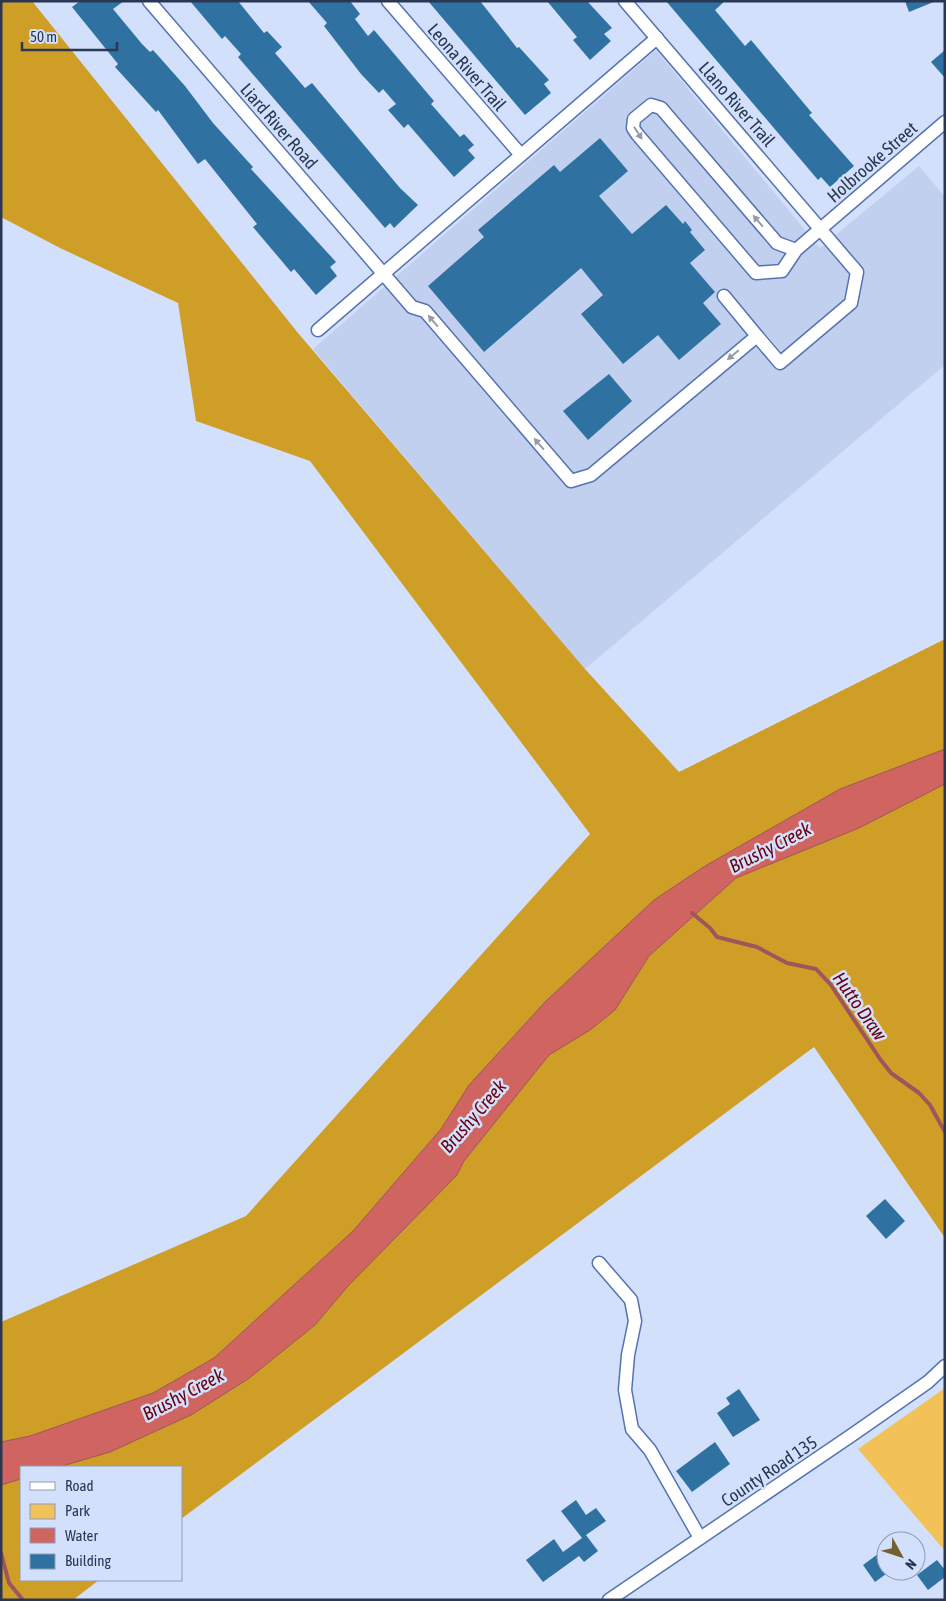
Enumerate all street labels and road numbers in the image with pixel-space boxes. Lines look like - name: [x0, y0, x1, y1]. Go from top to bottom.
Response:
- street label: Leona River Trail: [423, 19, 511, 115]
- street label: Llano River Trail: [695, 57, 780, 151]
- street label: Liard River Road: [236, 79, 322, 173]
- street label: Holbrooke Street: [823, 117, 921, 207]
- street label: County Road 135: [717, 1431, 821, 1511]

